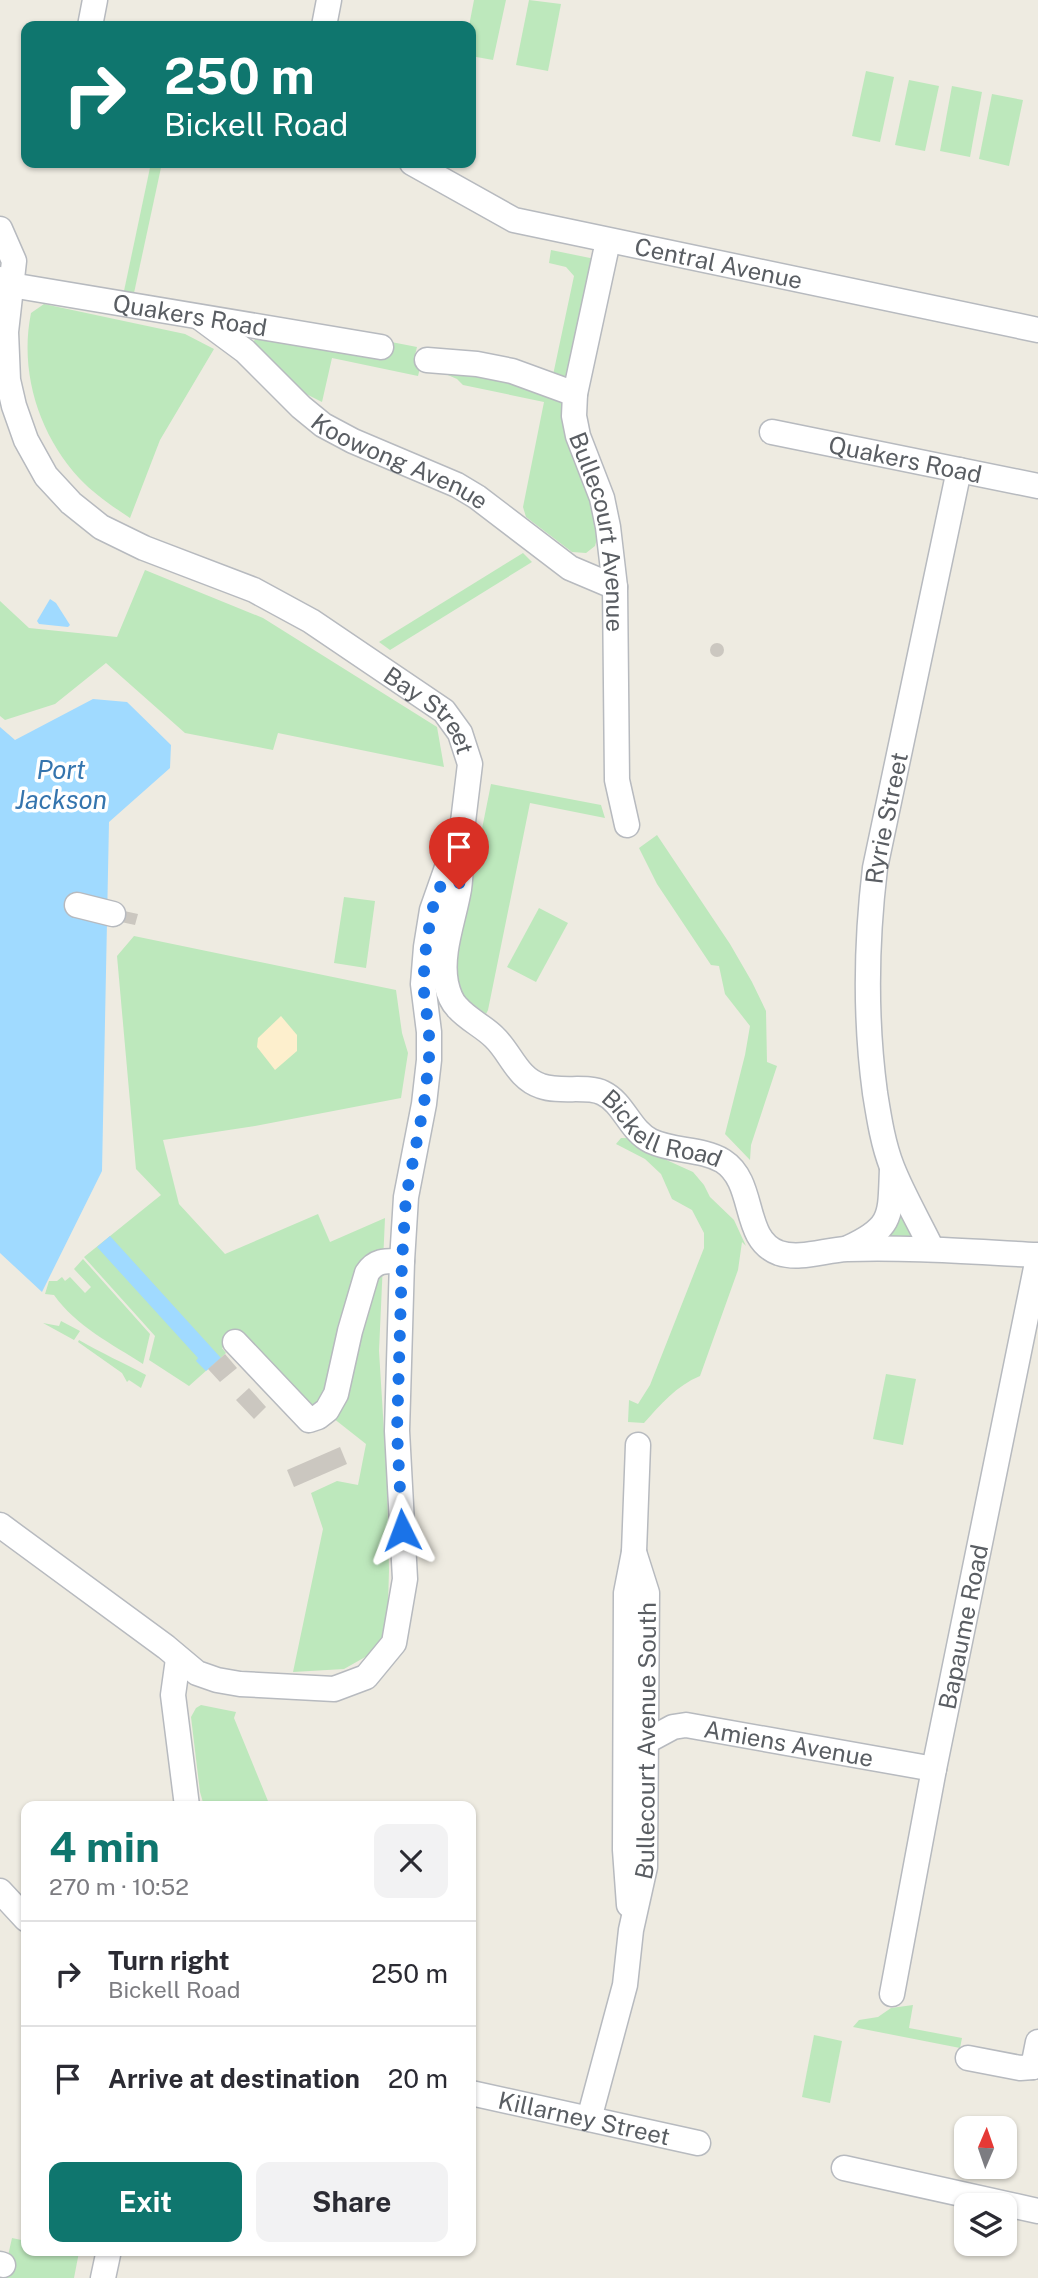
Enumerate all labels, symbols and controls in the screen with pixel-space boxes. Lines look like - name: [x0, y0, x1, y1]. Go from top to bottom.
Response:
- text: 250 m: [164, 47, 315, 105]
- icon: right: [49, 49, 140, 140]
- text: Bickell Road: [164, 106, 348, 143]
- street label: Central Avenue: [632, 232, 805, 294]
- street label: Quakers Road: [111, 288, 269, 342]
- street label: Koowong Avenue: [306, 407, 494, 515]
- street label: Bullecourt Avenue: [564, 428, 629, 632]
- street label: Quakers Road: [826, 430, 984, 488]
- street label: Bay Street: [379, 660, 480, 757]
- street label: Ryrie Street: [859, 750, 913, 885]
- water label: Port Jackson: [15, 754, 107, 815]
- pin: [429, 817, 489, 889]
- icon: arrive: [440, 828, 478, 866]
- street label: Bickell Road: [597, 1083, 726, 1172]
- position arrow: [365, 1493, 439, 1567]
- street label: Bapaume Road: [932, 1542, 993, 1712]
- street label: Bullecourt Avenue South: [629, 1602, 661, 1882]
- street label: Amiens Avenue: [702, 1714, 876, 1772]
- text: 4 min: [49, 1822, 160, 1871]
- button: close: [374, 1824, 448, 1898]
- text: 270 m · 10:52: [49, 1873, 189, 1900]
- text: Turn right: [108, 1945, 230, 1976]
- icon: right: [49, 1955, 87, 1993]
- text: 250 m: [371, 1958, 448, 1989]
- text: Bickell Road: [108, 1976, 241, 2003]
- icon: arrive: [49, 2060, 87, 2098]
- text: Arrive at destination: [108, 2063, 360, 2094]
- text: 20 m: [388, 2063, 448, 2094]
- street label: Killarney Street: [496, 2085, 673, 2150]
- north arrow: [954, 2116, 1017, 2179]
- map controls: [954, 2116, 1017, 2256]
- button: Exit: [49, 2162, 242, 2242]
- button: Share: [256, 2162, 448, 2242]
- button: layers: [954, 2193, 1017, 2256]

